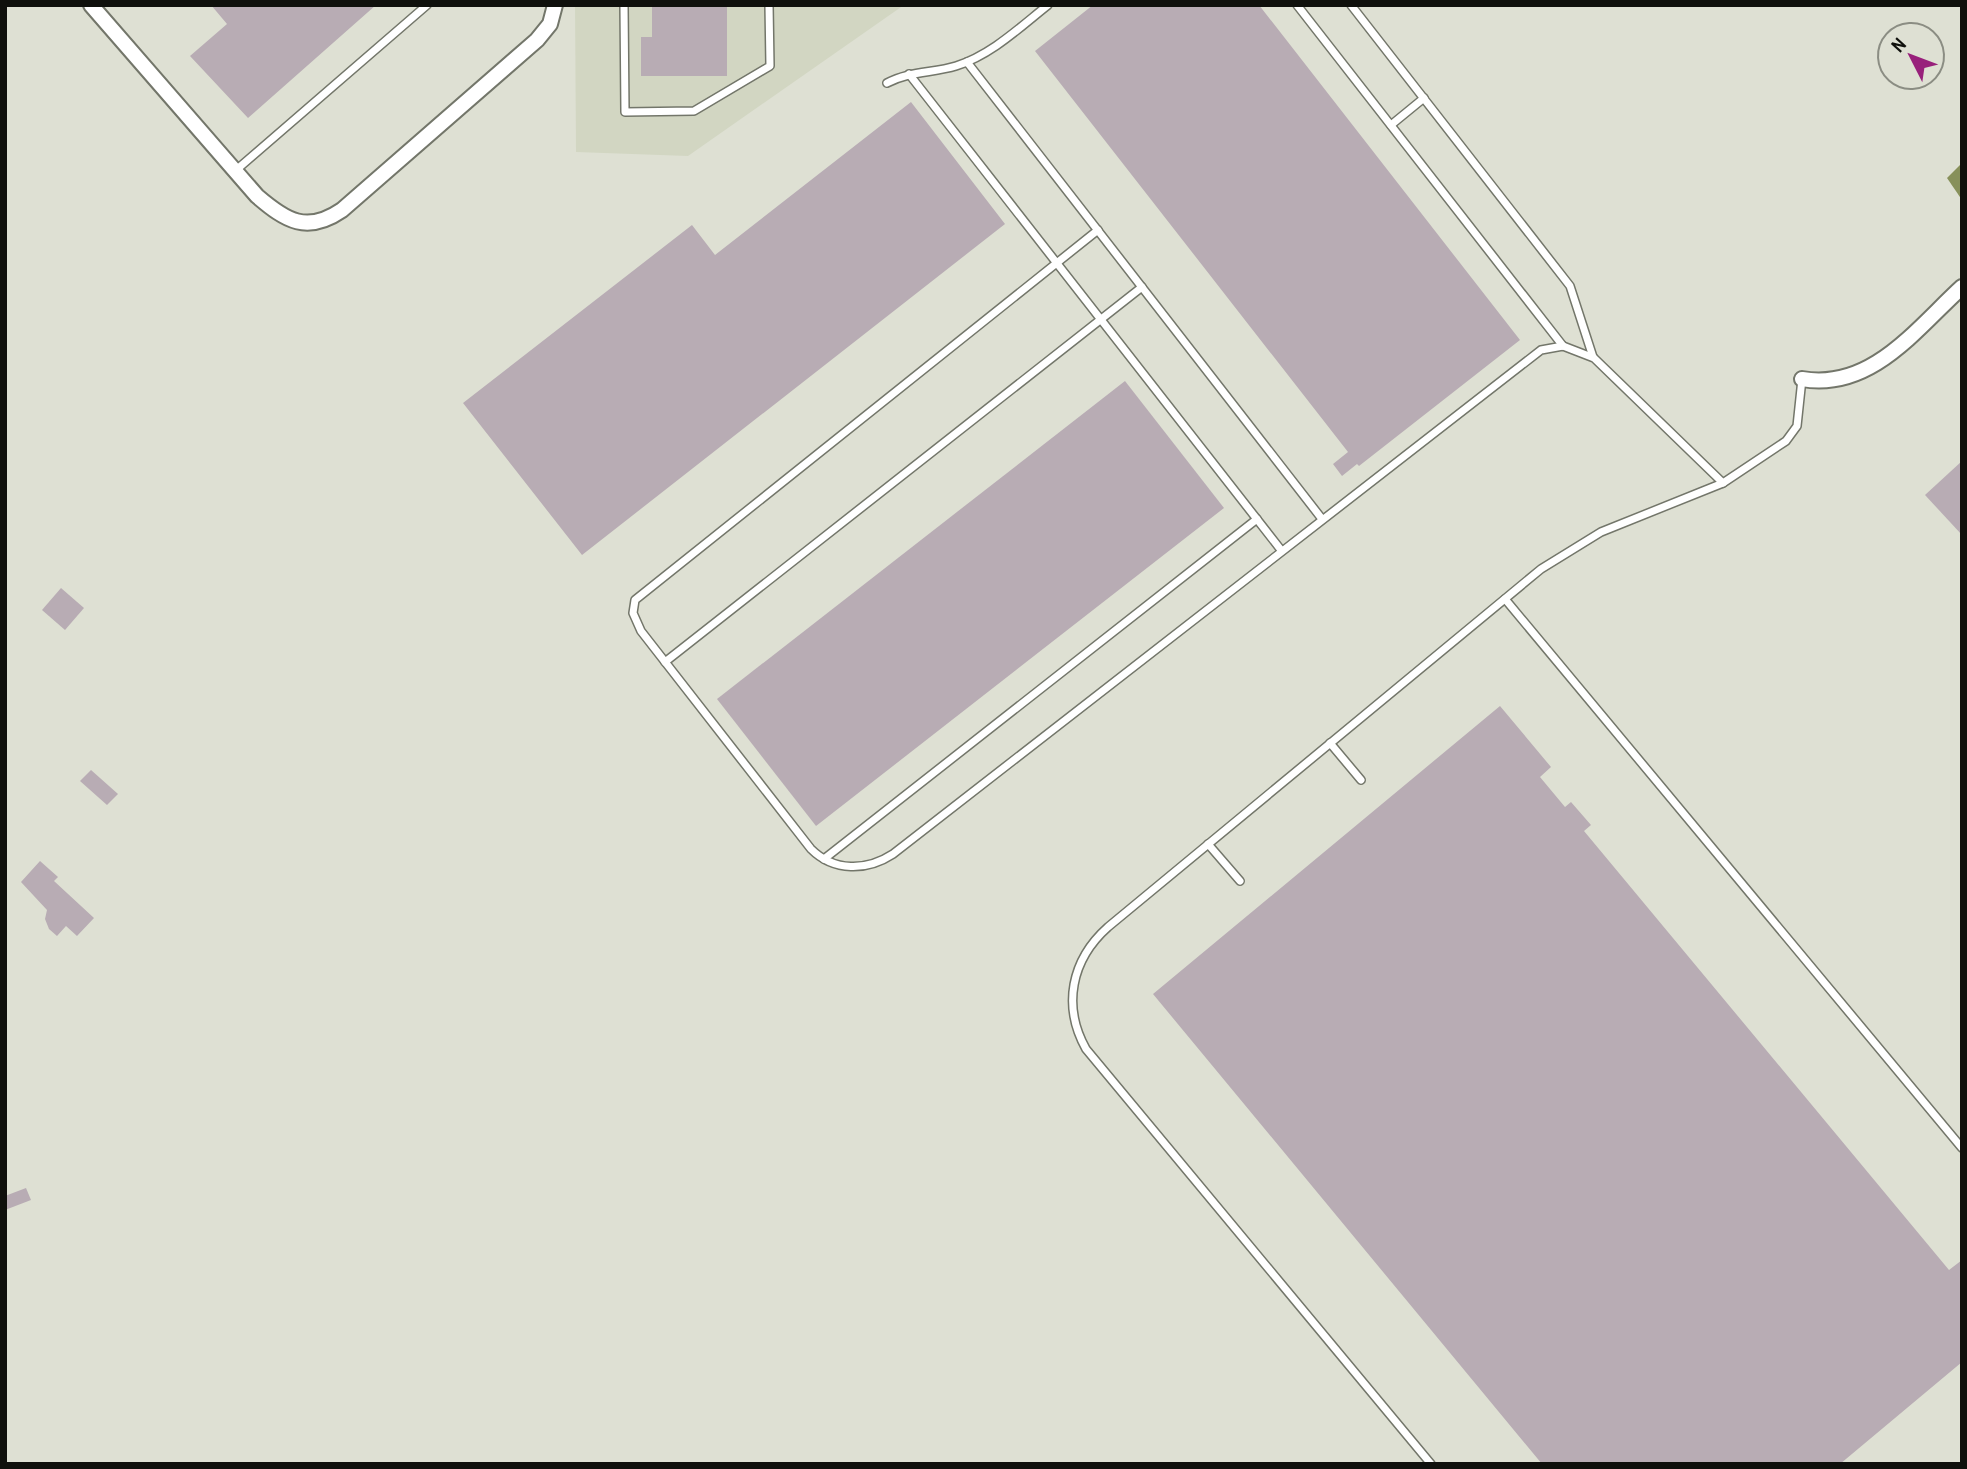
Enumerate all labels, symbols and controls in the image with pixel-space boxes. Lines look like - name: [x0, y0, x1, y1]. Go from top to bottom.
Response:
- north arrow: [1876, 21, 1946, 91]
- text: N: [1885, 32, 1912, 58]

